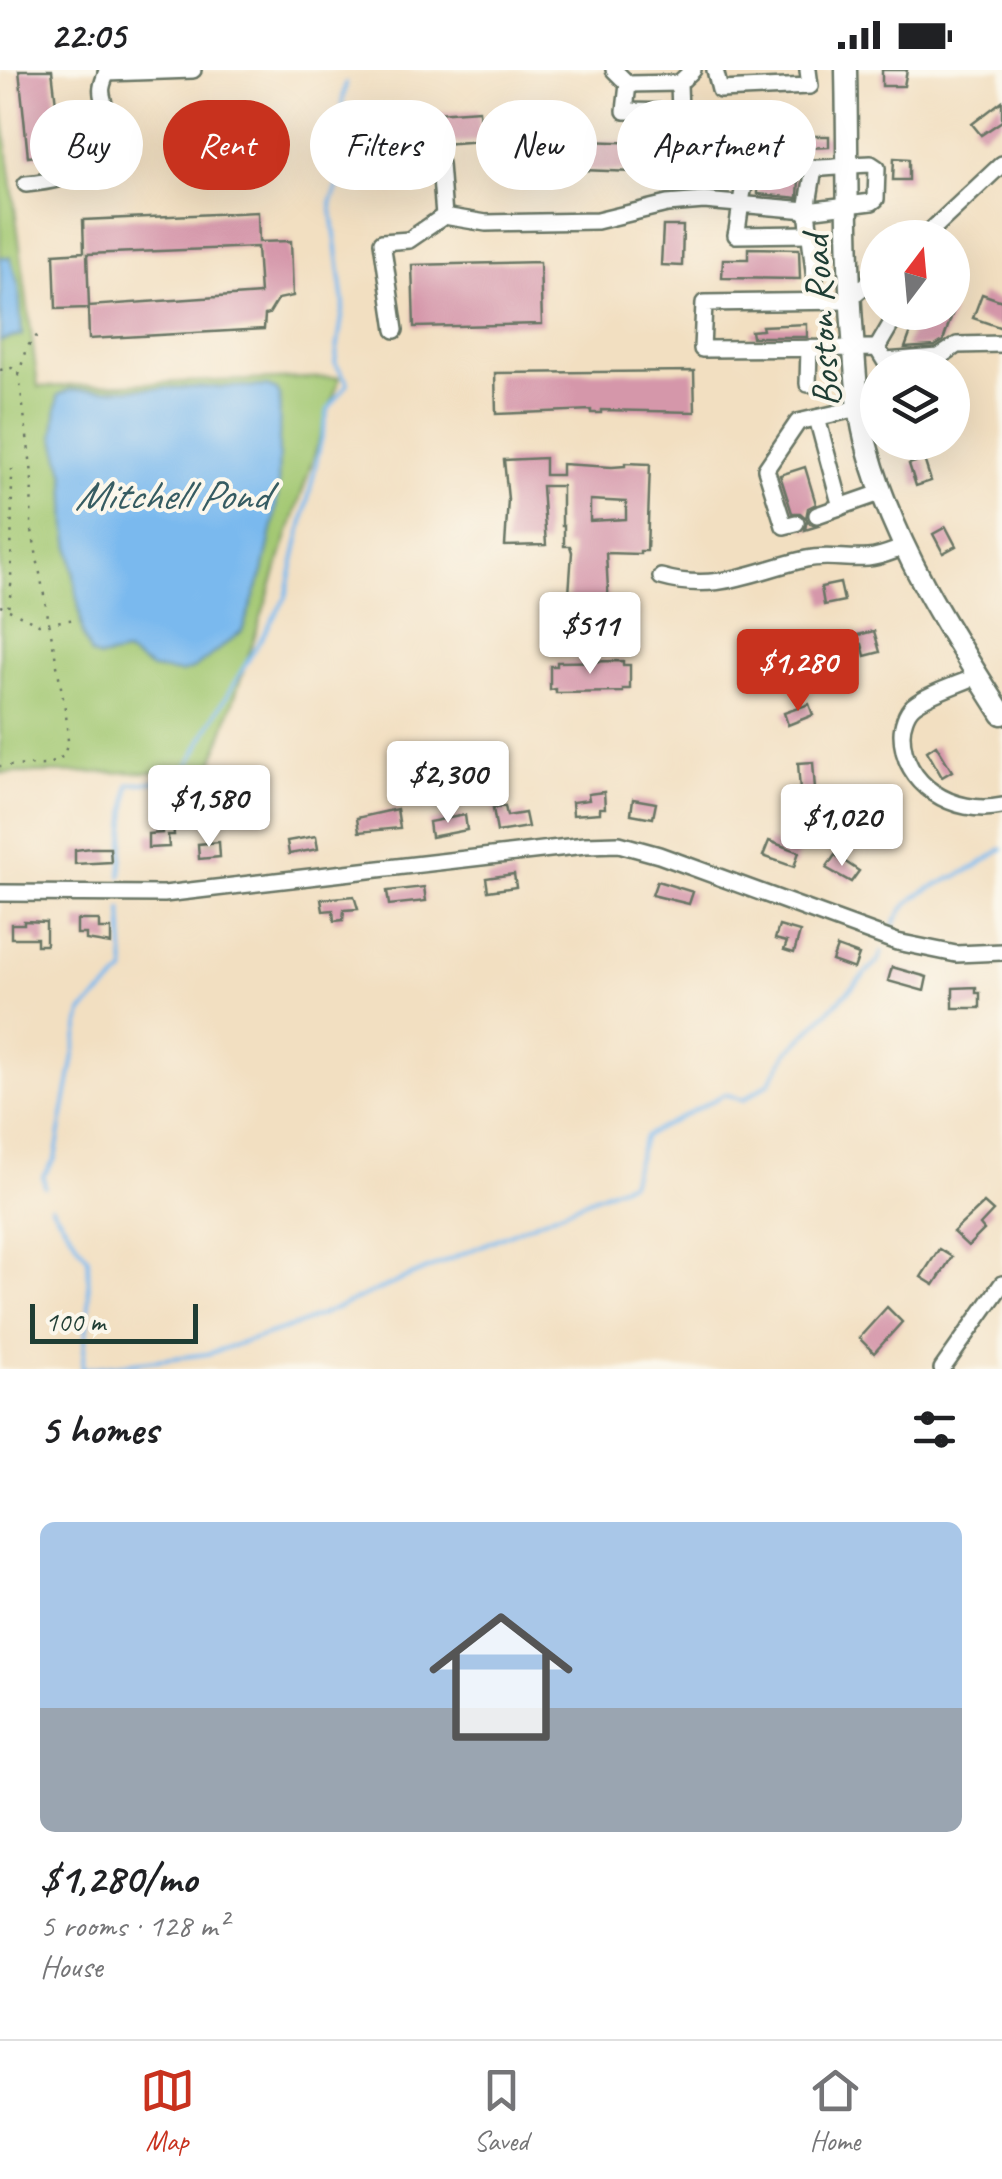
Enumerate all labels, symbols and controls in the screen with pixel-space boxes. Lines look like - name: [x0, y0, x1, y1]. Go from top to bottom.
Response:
- text: 22:05: [50, 12, 125, 59]
- chip: Buy: [30, 100, 143, 190]
- chip: Rent: [163, 100, 290, 190]
- chip: Filters: [310, 100, 456, 190]
- chip: New: [476, 100, 597, 190]
- chip: Apartment: [617, 100, 816, 190]
- north arrow: [860, 220, 970, 330]
- map controls: [860, 220, 970, 460]
- street label: Boston Road: [790, 227, 852, 409]
- button: layers: [860, 350, 970, 460]
- water label: Mitchell Pond: [75, 469, 280, 522]
- pin: $511: [531, 592, 649, 677]
- text: $511: [561, 604, 619, 645]
- pin: $1,280: [717, 629, 879, 714]
- text: $1,280: [759, 641, 837, 682]
- pin: $2,300: [367, 741, 529, 826]
- text: $2,300: [409, 753, 487, 794]
- pin: $1,580: [128, 765, 290, 850]
- text: $1,580: [170, 777, 248, 818]
- pin: $1,020: [761, 784, 923, 869]
- text: $1,020: [803, 796, 881, 837]
- scale bar: [30, 1299, 198, 1344]
- text: 100 m: [45, 1304, 105, 1339]
- icon: filters: [907, 1402, 962, 1457]
- text: 5 homes: [40, 1403, 158, 1456]
- icon: home: [411, 1587, 591, 1767]
- text: $1,280/mo: [40, 1852, 197, 1905]
- text: 5 rooms · 128 m²: [40, 1905, 227, 1946]
- text: House: [40, 1946, 102, 1987]
- tab: Map: [140, 2063, 195, 2158]
- tab: Saved: [474, 2063, 529, 2158]
- tab: Home: [808, 2063, 863, 2158]

